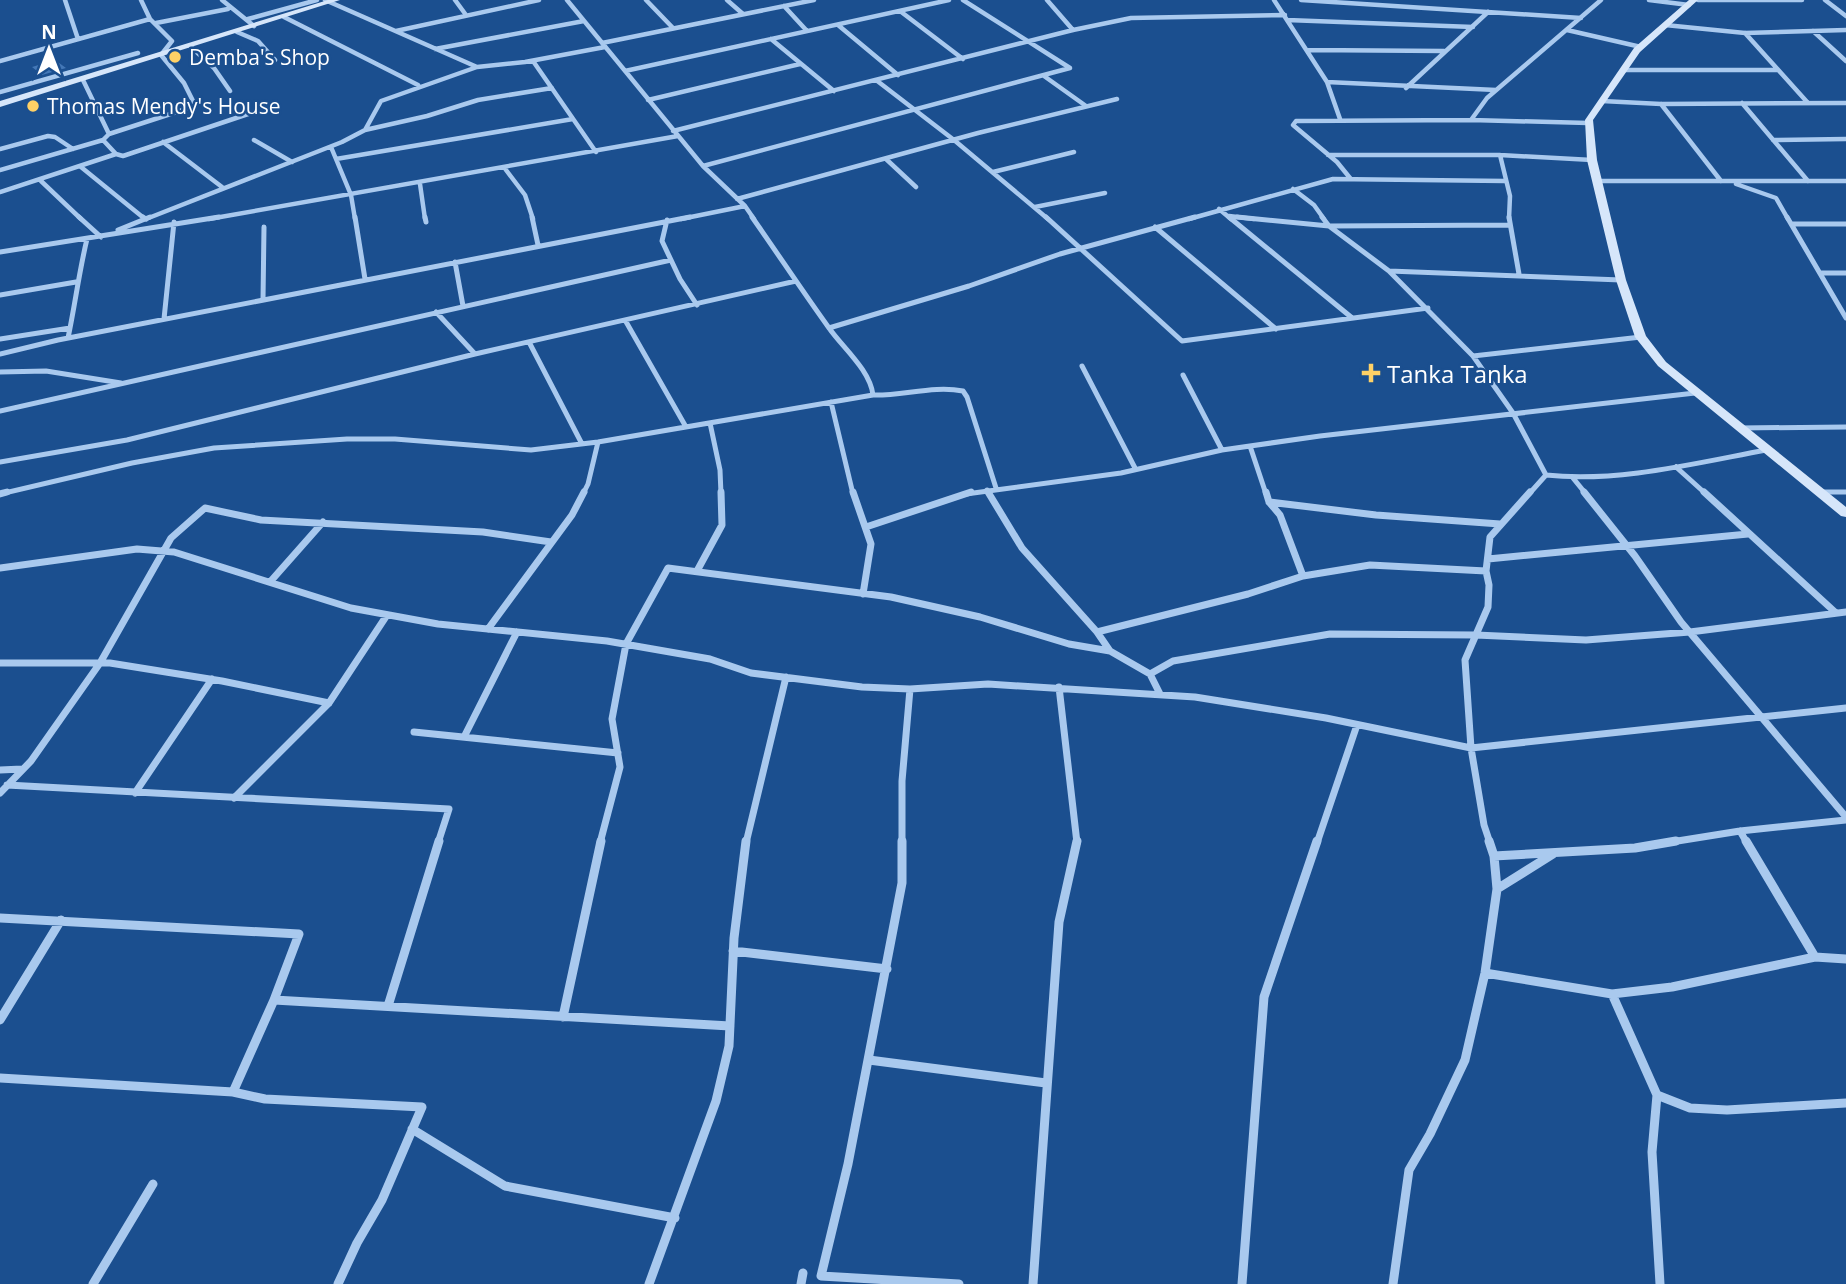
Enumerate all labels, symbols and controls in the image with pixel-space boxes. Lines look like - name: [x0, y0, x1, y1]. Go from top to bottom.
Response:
- north arrow: [14, 14, 84, 84]
- text: N: [41, 19, 57, 45]
- place label: Demba's Shop: [189, 43, 330, 71]
- marker: Demba's Shop: [167, 49, 183, 65]
- place label: Thomas Mendy's House: [47, 92, 280, 120]
- marker: Thomas Mendy's House: [25, 98, 41, 114]
- place label: Tanka Tanka: [1387, 357, 1528, 390]
- marker: Tanka Tanka: [1361, 363, 1381, 383]

